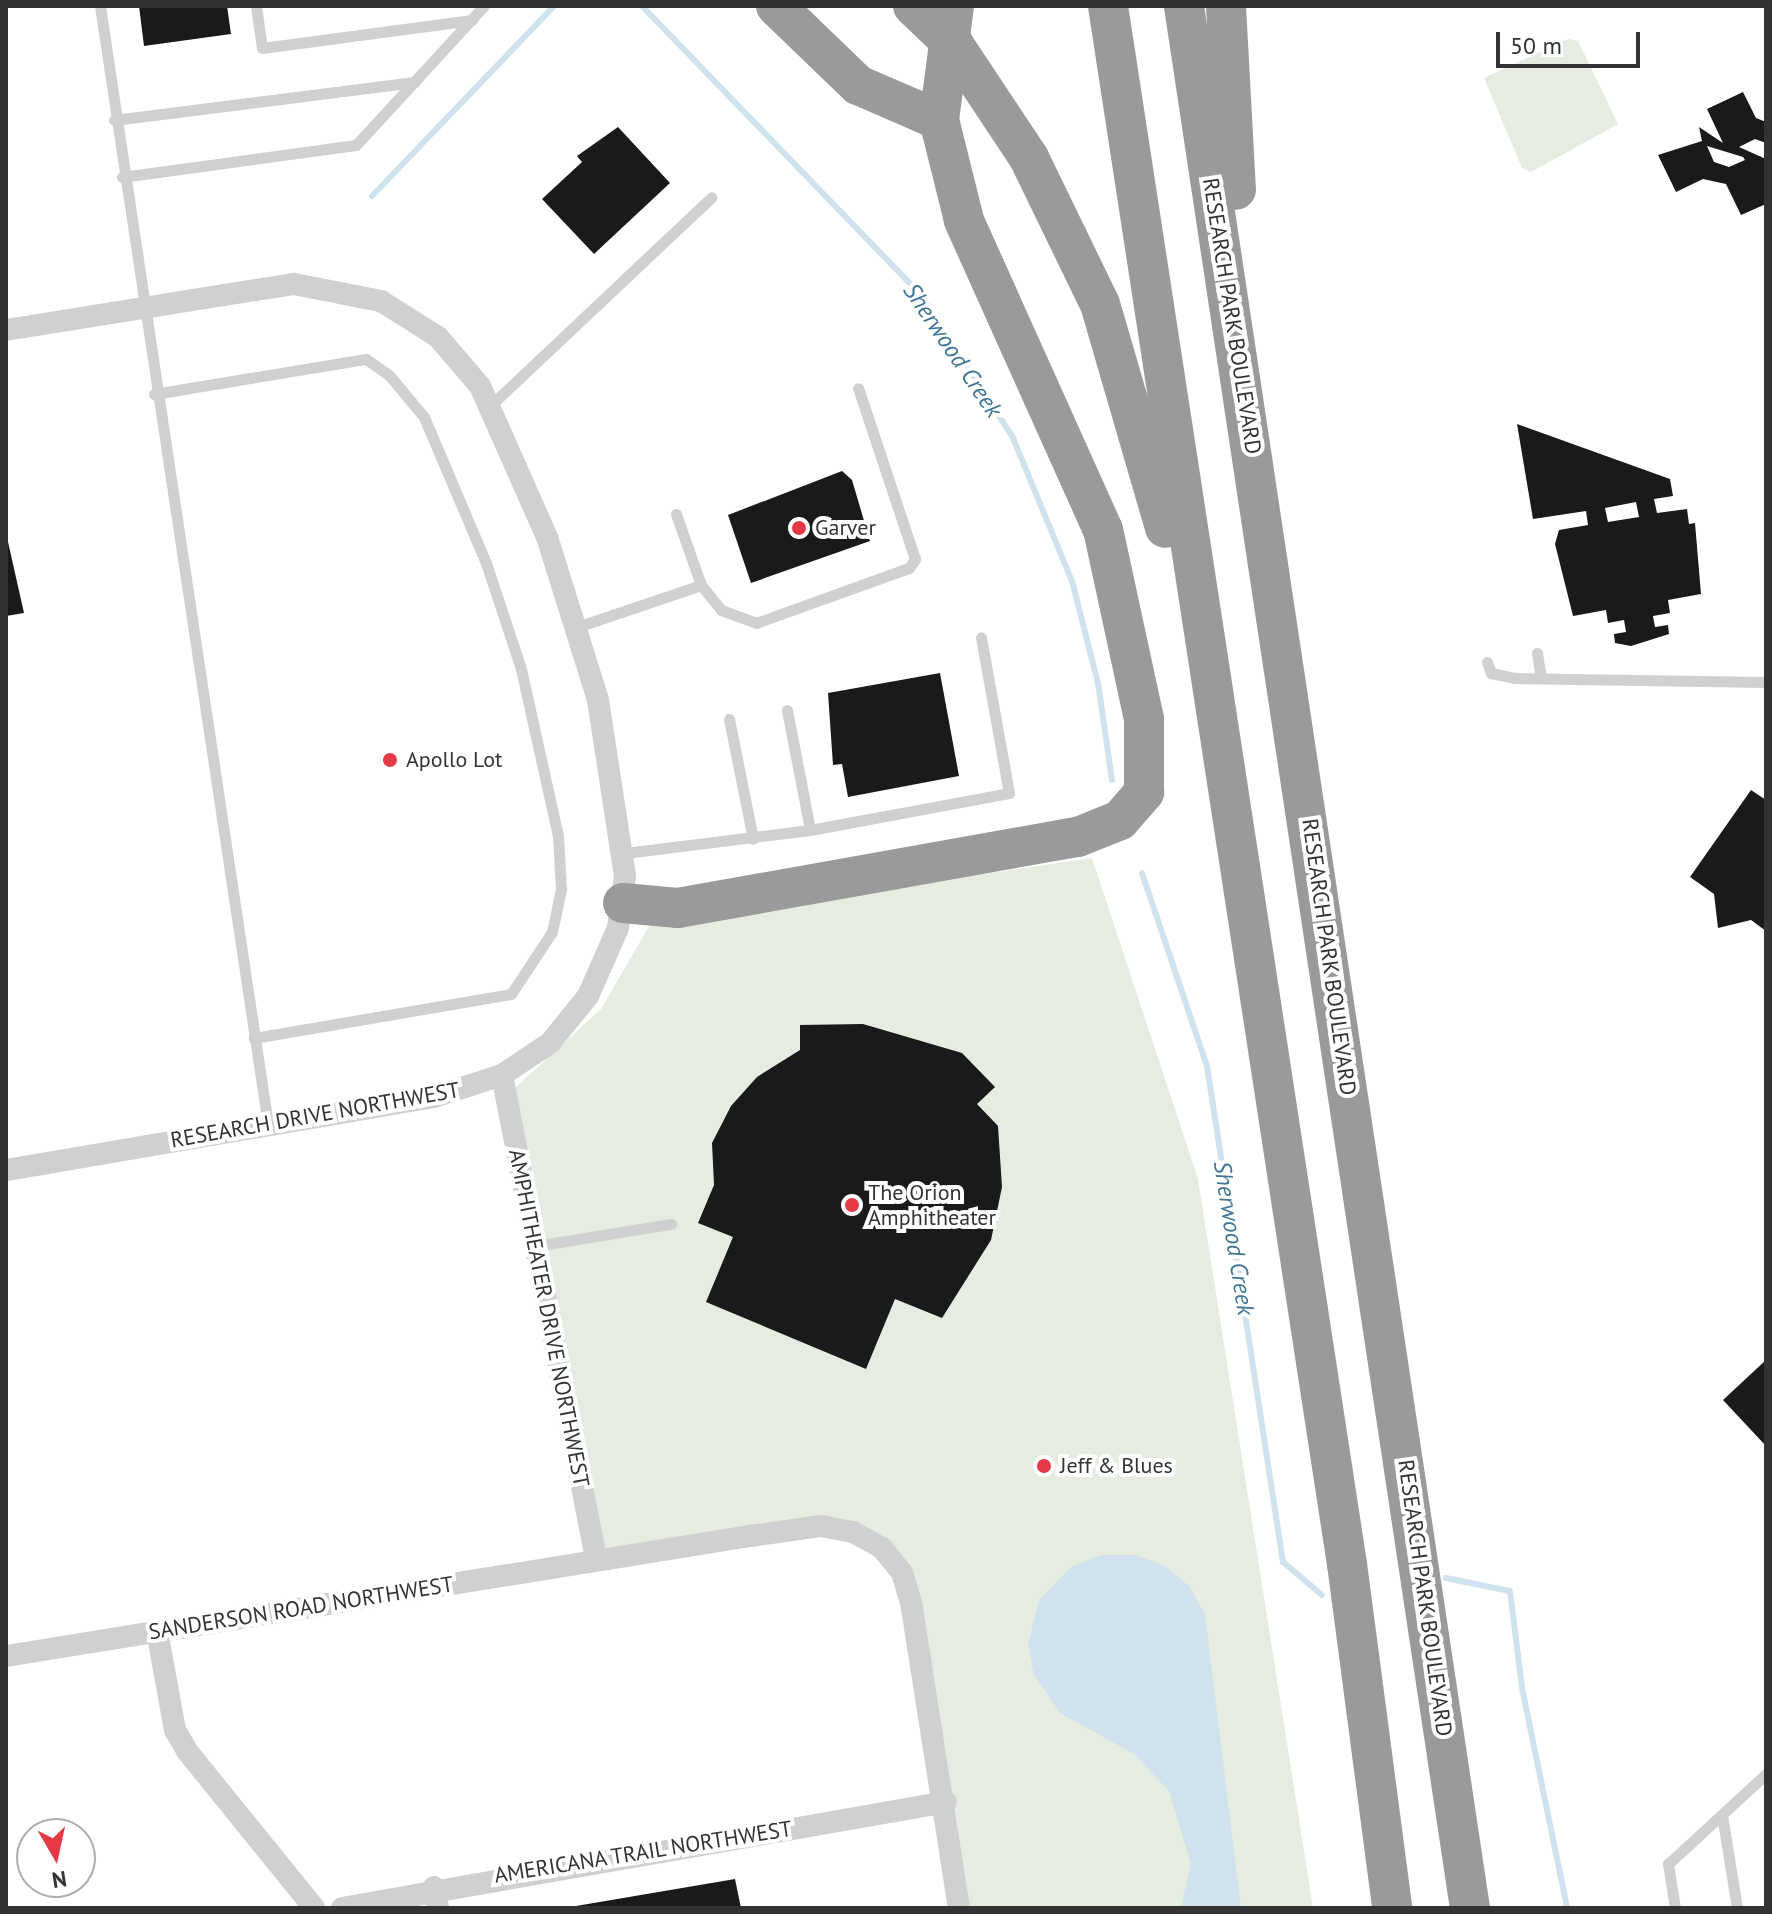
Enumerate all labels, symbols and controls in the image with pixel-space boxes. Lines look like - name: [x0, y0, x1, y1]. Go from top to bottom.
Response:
- scale bar: [1500, 16, 1644, 66]
- text: 50 m: [1510, 30, 1562, 61]
- street label: RESEARCH PARK BOULEVARD: [1197, 176, 1267, 456]
- water label: Sherwood Creek: [897, 277, 1009, 423]
- place label: Garver: [815, 515, 876, 541]
- marker: Garver: [790, 519, 808, 537]
- place label: Apollo Lot: [406, 747, 502, 773]
- marker: Apollo Lot: [381, 751, 399, 769]
- street label: RESEARCH PARK BOULEVARD: [1296, 817, 1362, 1097]
- street label: RESEARCH DRIVE NORTHWEST: [168, 1077, 462, 1153]
- street label: AMPHITHEATER DRIVE NORTHWEST: [503, 1147, 595, 1489]
- water label: Sherwood Creek: [1208, 1159, 1260, 1317]
- place label: The Orion Amphitheater: [868, 1179, 996, 1230]
- marker: The Orion Amphitheater: [843, 1196, 861, 1214]
- place label: Jeff & Blues: [1060, 1453, 1173, 1479]
- marker: Jeff & Blues: [1035, 1457, 1053, 1475]
- street label: RESEARCH PARK BOULEVARD: [1392, 1458, 1458, 1738]
- street label: SANDERSON ROAD NORTHWEST: [147, 1571, 455, 1645]
- street label: AMERICANA TRAIL NORTHWEST: [491, 1815, 795, 1889]
- north arrow: [16, 1818, 96, 1898]
- text: N: [50, 1865, 69, 1895]

